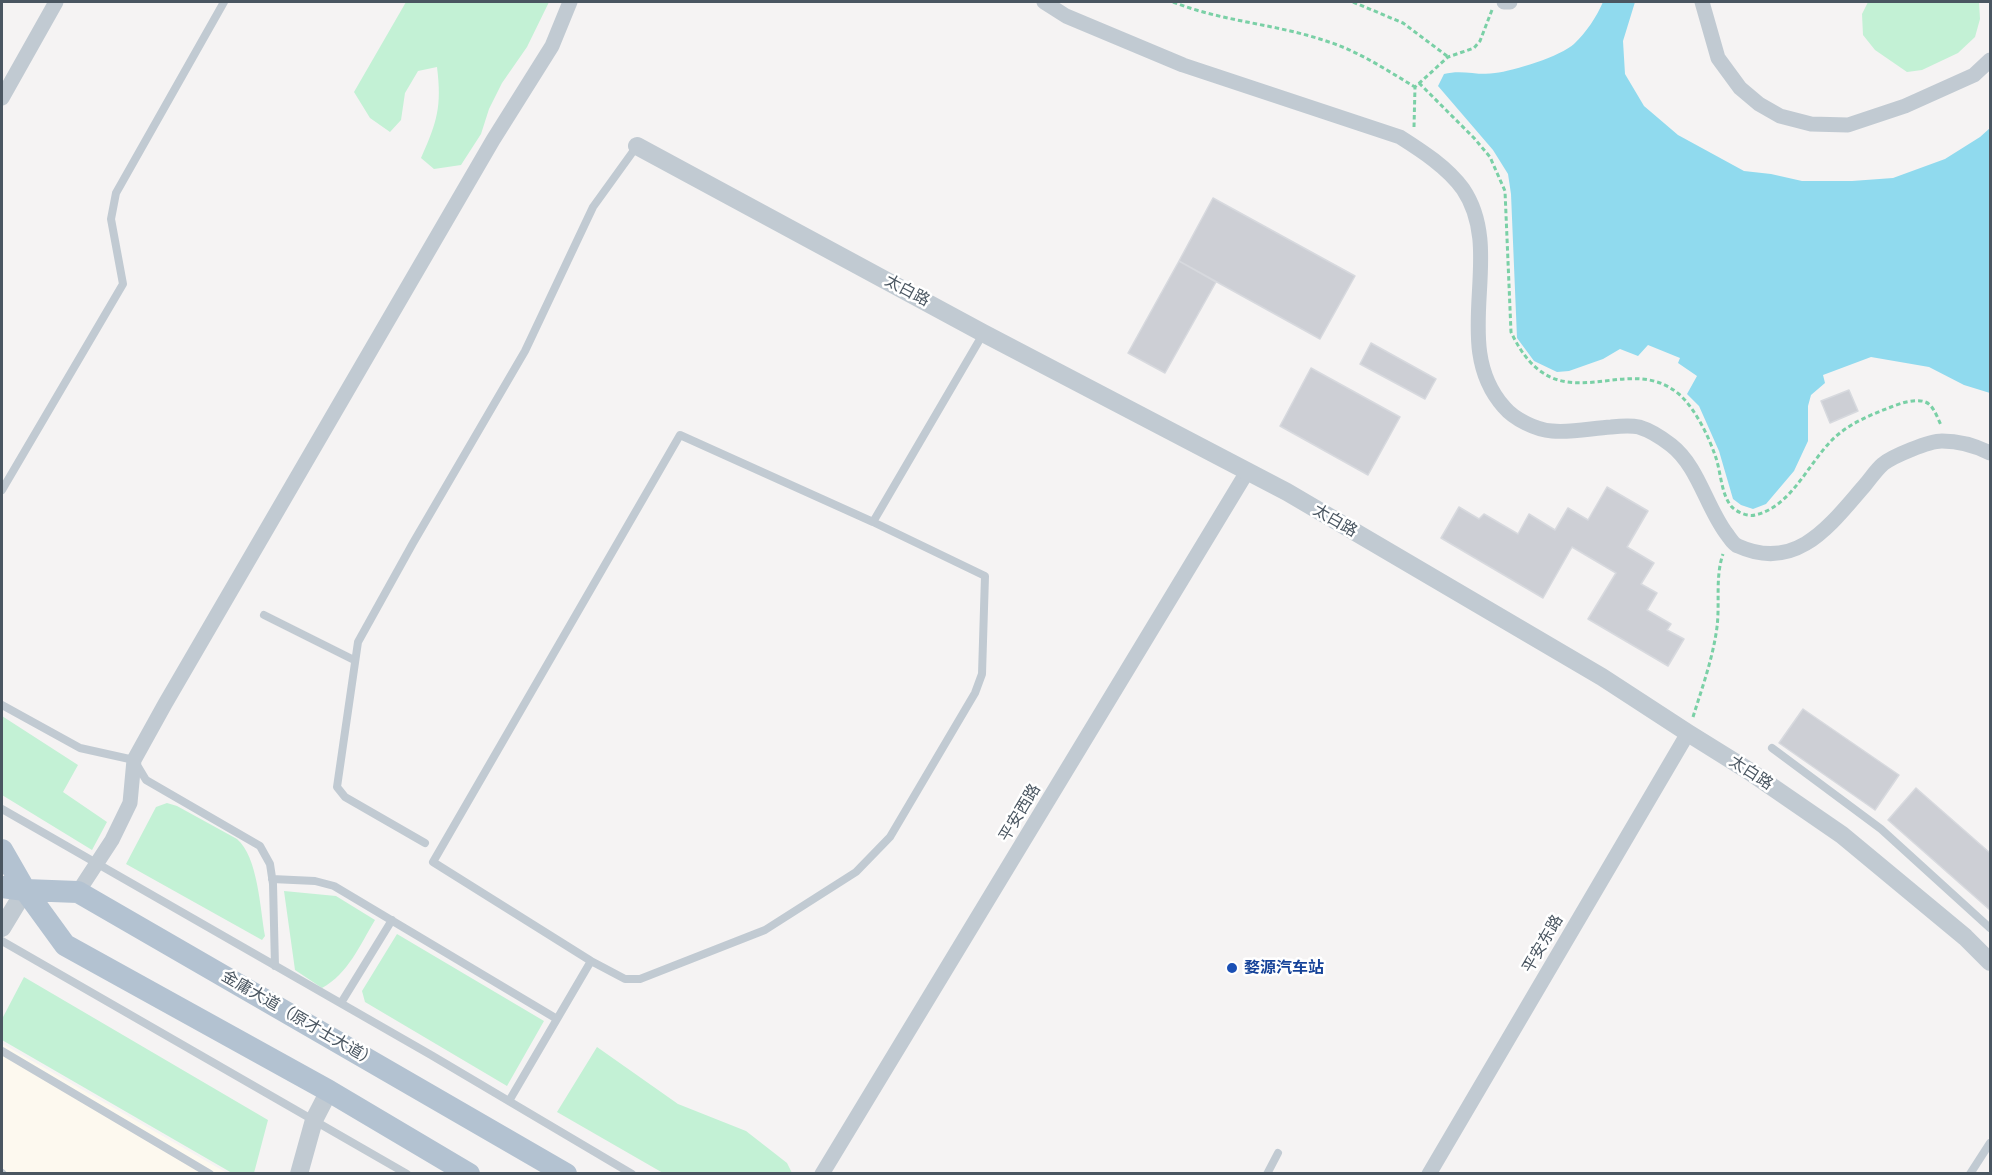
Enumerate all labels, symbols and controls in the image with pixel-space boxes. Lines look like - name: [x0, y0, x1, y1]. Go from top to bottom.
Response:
- street label: 太白路: [881, 271, 933, 311]
- street label: 太白路: [1309, 501, 1361, 541]
- street label: 太白路: [1726, 752, 1776, 794]
- street label: 平安西路: [995, 781, 1045, 845]
- street label: 平安东路: [1519, 911, 1567, 977]
- place label: 婺源汽车站: [1244, 958, 1324, 978]
- marker: 婺源汽车站: [1225, 961, 1239, 975]
- street label: 金庸大道（原才士大道）: [218, 967, 380, 1071]

